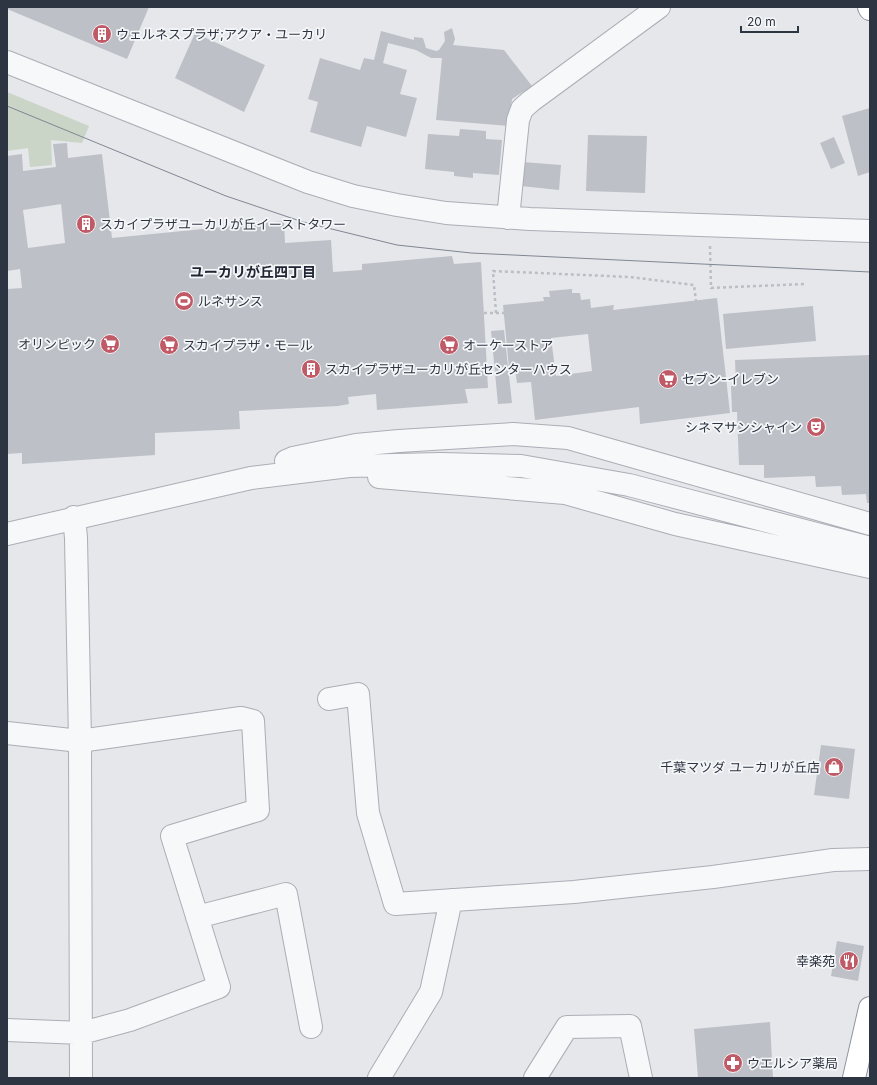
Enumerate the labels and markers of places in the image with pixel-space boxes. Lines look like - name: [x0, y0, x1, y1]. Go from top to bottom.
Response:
- building icon: ウェルネスプラザ;アクア・ユーカリ: [91, 23, 113, 45]
- place label: ウェルネスプラザ;アクア・ユーカリ: [116, 26, 327, 42]
- building icon: スカイプラザユーカリが丘イーストタワー: [75, 213, 97, 235]
- place label: スカイプラザユーカリが丘イーストタワー: [100, 216, 346, 232]
- sports icon: ルネサンス: [173, 290, 195, 312]
- place label: ルネサンス: [198, 293, 263, 309]
- supermarket icon: オリンピック: [99, 333, 121, 355]
- supermarket icon: スカイプラザ・モール: [158, 334, 180, 356]
- supermarket icon: オーケーストア: [438, 334, 460, 356]
- place label: オリンピック: [18, 336, 96, 352]
- place label: スカイプラザ・モール: [183, 337, 313, 353]
- place label: オーケーストア: [463, 337, 553, 353]
- building icon: スカイプラザユーカリが丘センターハウス: [300, 358, 322, 380]
- place label: スカイプラザユーカリが丘センターハウス: [325, 361, 572, 377]
- supermarket icon: セブン-イレブン: [657, 368, 679, 390]
- place label: セブン-イレブン: [682, 371, 779, 387]
- theatre icon: シネマサンシャイン: [805, 416, 827, 438]
- place label: シネマサンシャイン: [685, 419, 802, 435]
- shop icon: 千葉マツダ ユーカリが丘店: [823, 756, 845, 778]
- place label: 千葉マツダ ユーカリが丘店: [660, 759, 820, 775]
- restaurant icon: 幸楽苑: [838, 950, 860, 972]
- place label: 幸楽苑: [796, 953, 835, 969]
- pharmacy icon: ウエルシア薬局: [722, 1052, 744, 1074]
- place label: ウエルシア薬局: [747, 1055, 838, 1071]

